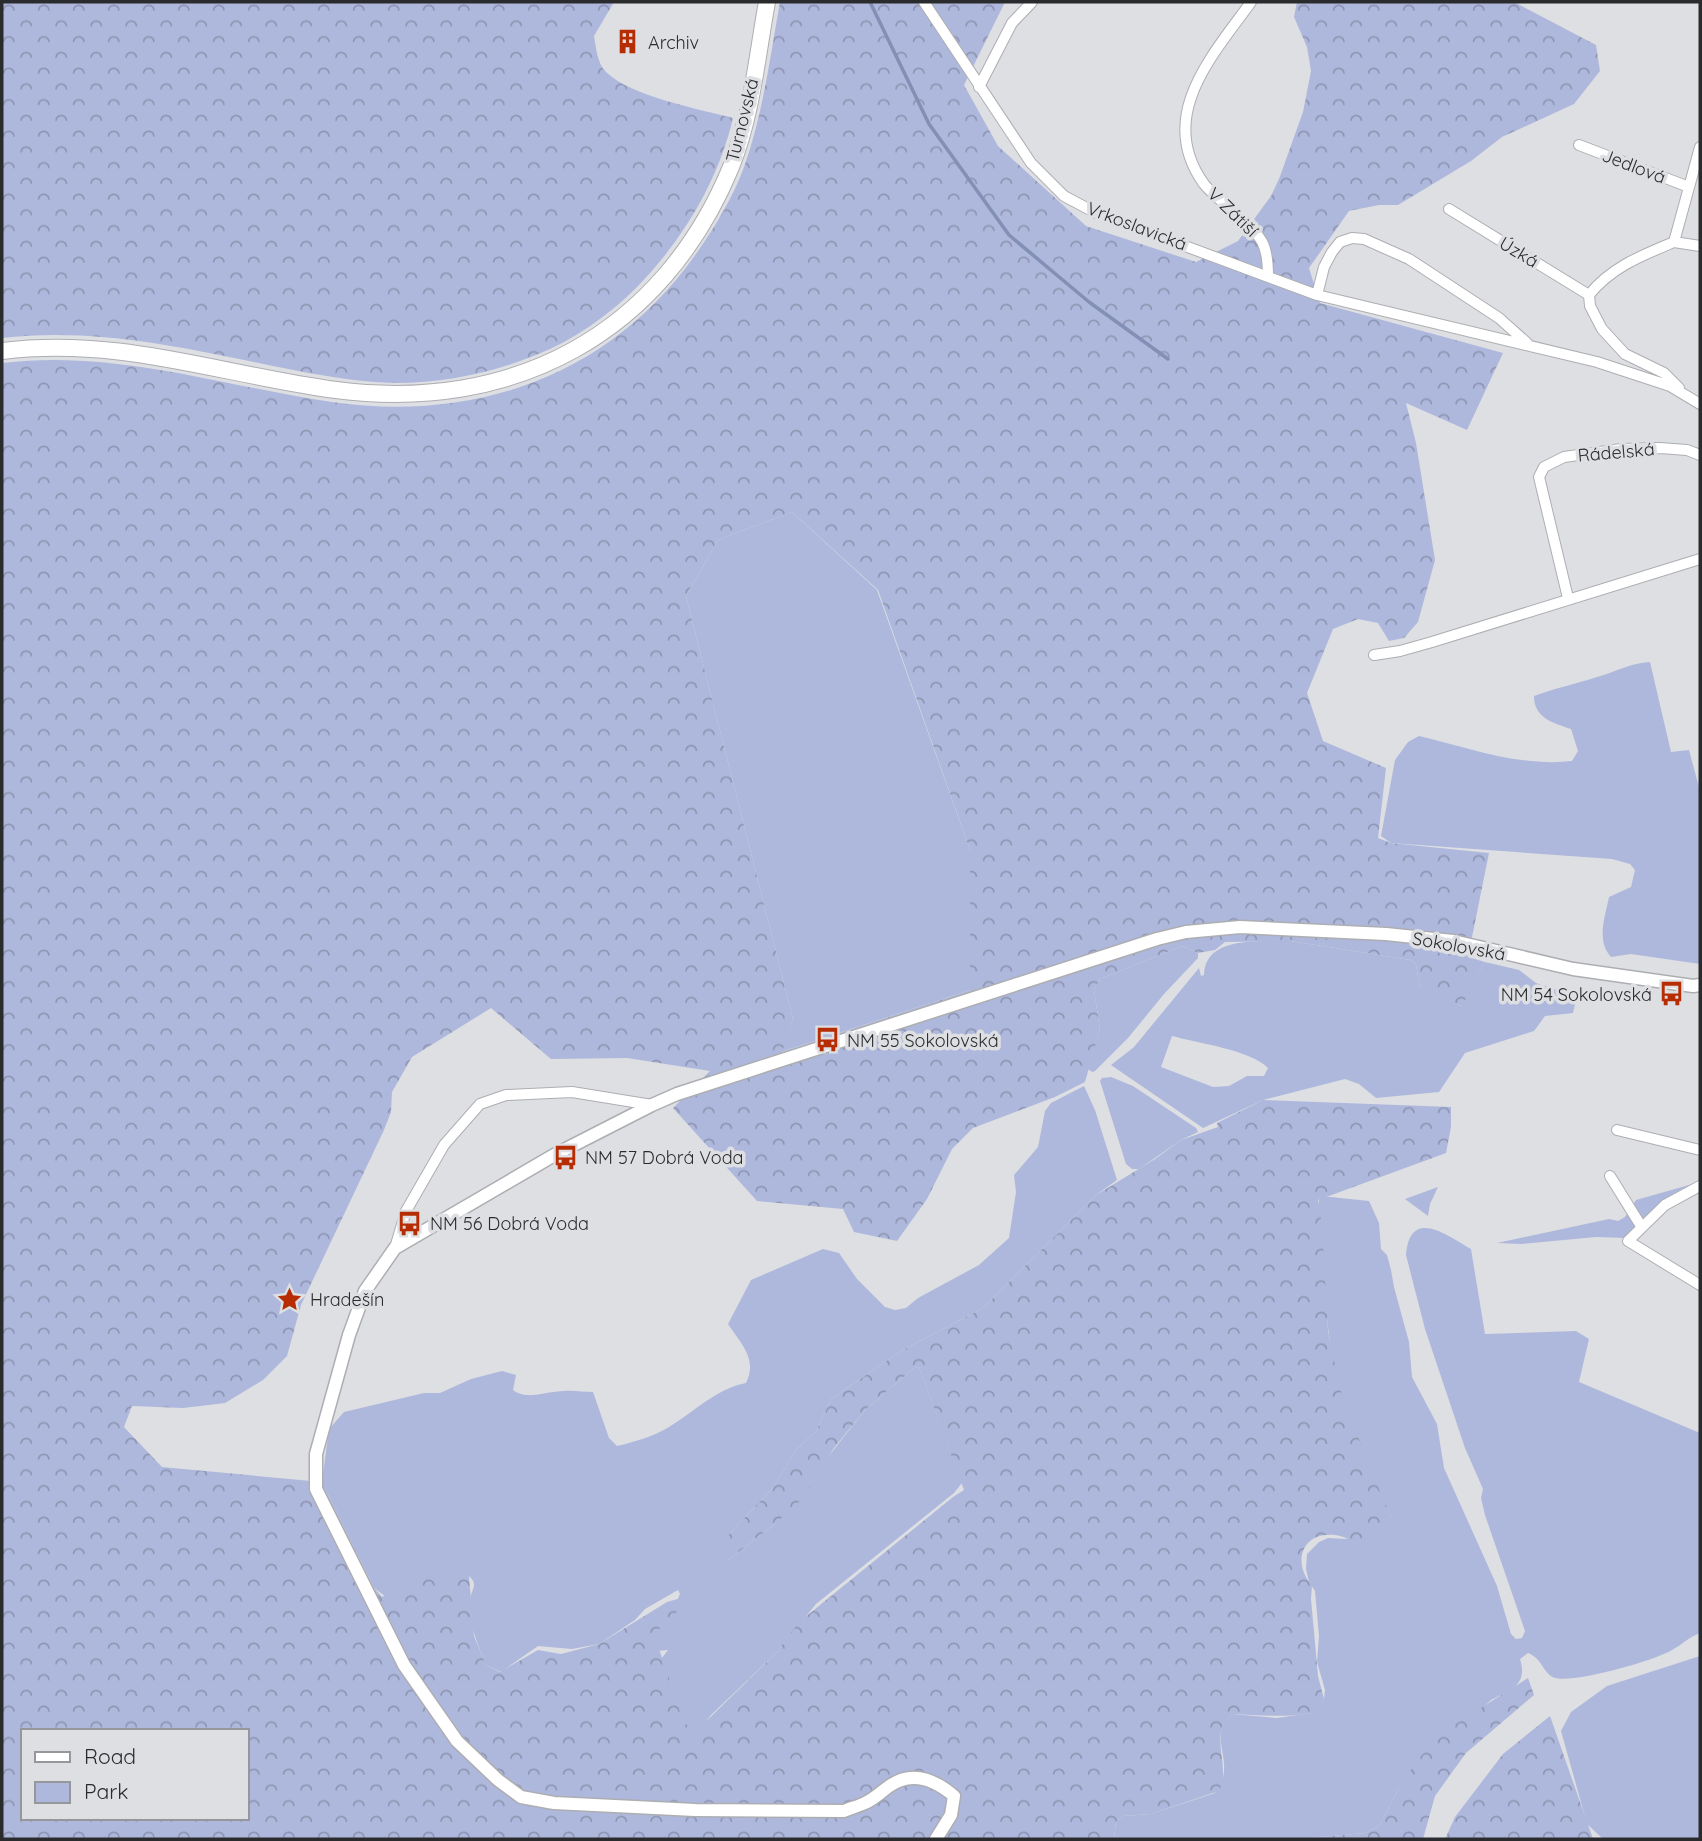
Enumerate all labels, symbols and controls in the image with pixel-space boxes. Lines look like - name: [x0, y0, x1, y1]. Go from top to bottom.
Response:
- building icon: Archiv: [614, 28, 642, 56]
- place label: Archiv: [648, 31, 699, 54]
- street label: Turnovská: [721, 76, 763, 164]
- street label: Jedlová: [1599, 143, 1669, 189]
- street label: V Zátiší: [1203, 182, 1263, 242]
- street label: Vrkoslavická: [1084, 196, 1190, 256]
- street label: Úzká: [1495, 231, 1543, 273]
- street label: Rádelská: [1577, 437, 1655, 467]
- street label: Sokolovská: [1411, 926, 1507, 966]
- bus stop icon: NM 54 Sokolovská: [1658, 980, 1686, 1008]
- place label: NM 54 Sokolovská: [1501, 983, 1652, 1006]
- bus stop icon: NM 55 Sokolovská: [813, 1026, 841, 1054]
- place label: NM 55 Sokolovská: [847, 1029, 999, 1052]
- bus stop icon: NM 57 Dobrá Voda: [551, 1143, 579, 1171]
- place label: NM 57 Dobrá Voda: [585, 1146, 744, 1169]
- bus stop icon: NM 56 Dobrá Voda: [396, 1209, 424, 1237]
- place label: NM 56 Dobrá Voda: [430, 1212, 589, 1235]
- place icon: Hradešín: [276, 1285, 304, 1313]
- place label: Hradešín: [310, 1288, 384, 1311]
- legend: [21, 1729, 248, 1820]
- text: Road: [84, 1743, 136, 1769]
- text: Park: [84, 1778, 128, 1804]

